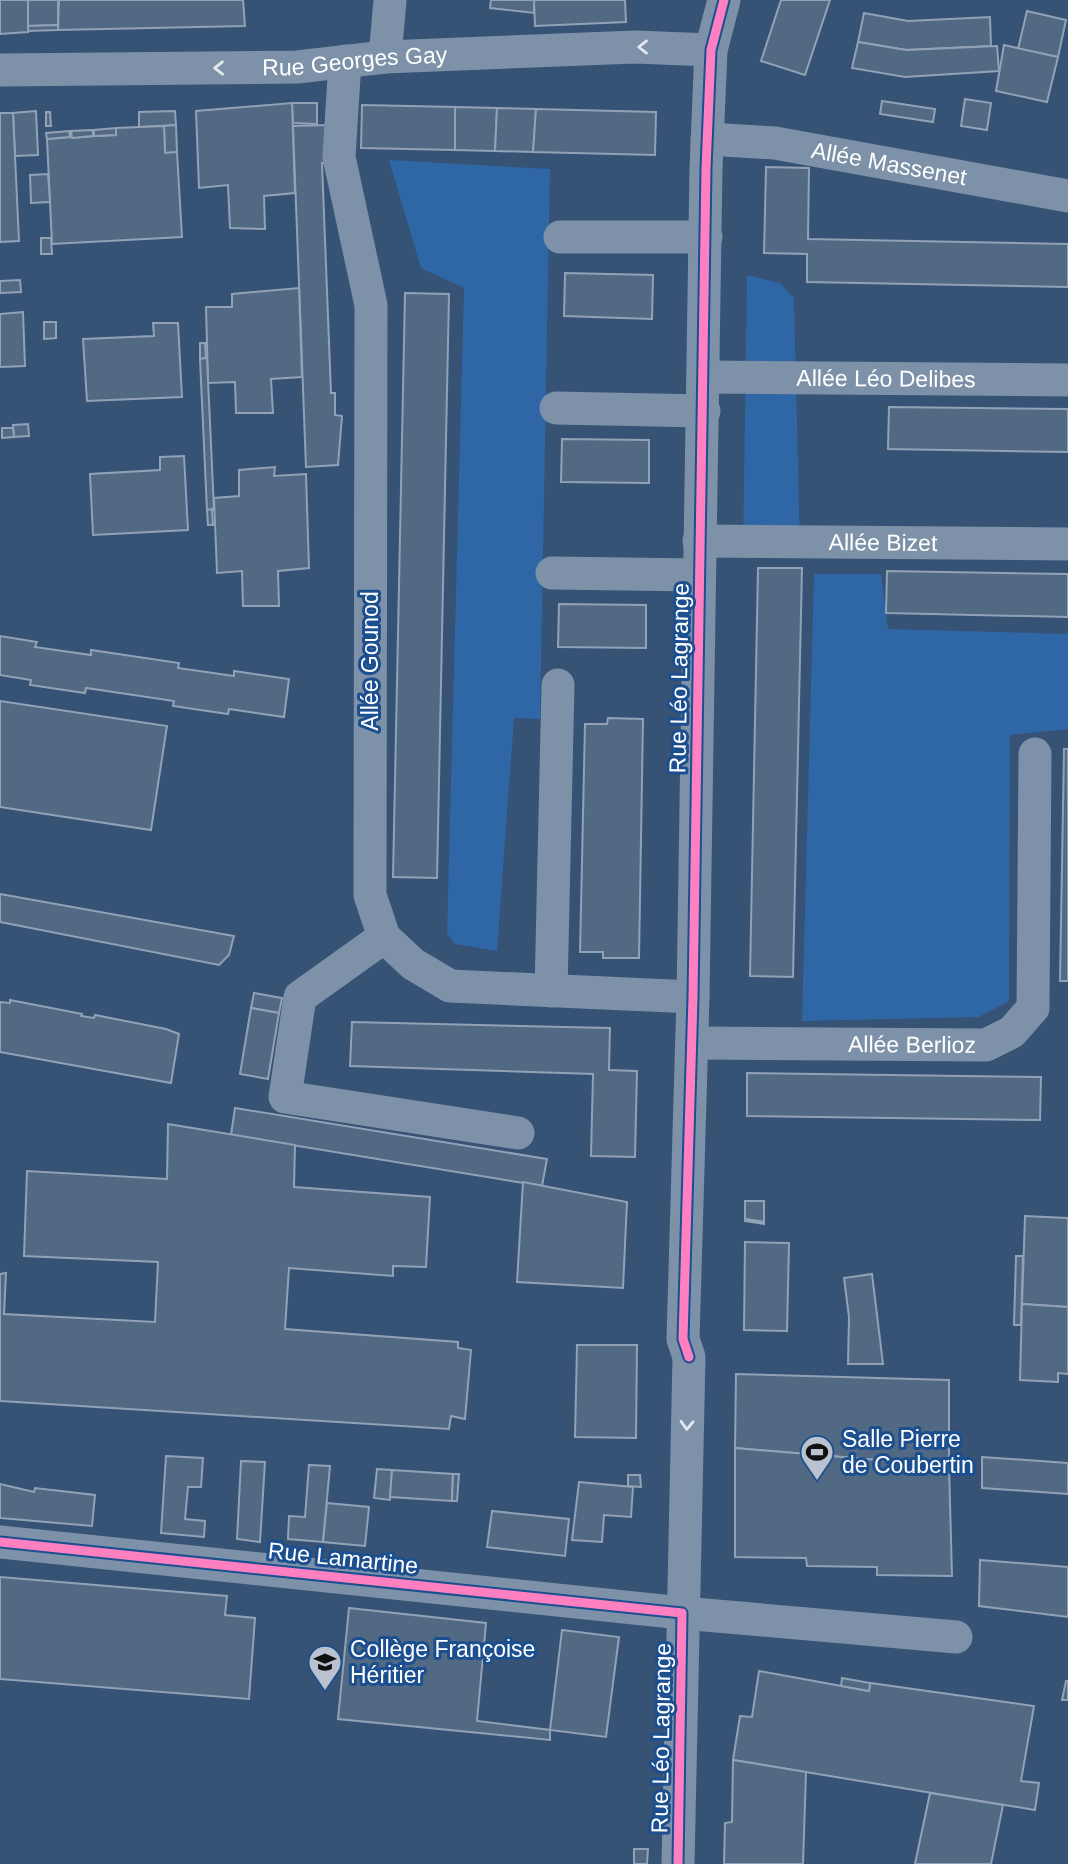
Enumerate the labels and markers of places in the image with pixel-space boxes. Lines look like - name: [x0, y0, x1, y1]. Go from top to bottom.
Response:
- place label: Salle Pierre de Coubertin: [842, 1426, 974, 1478]
- sports icon: Salle Pierre de Coubertin: [798, 1433, 836, 1482]
- place label: Collège Françoise Héritier: [350, 1636, 535, 1688]
- school or university icon: Collège Françoise Héritier: [306, 1643, 344, 1692]

